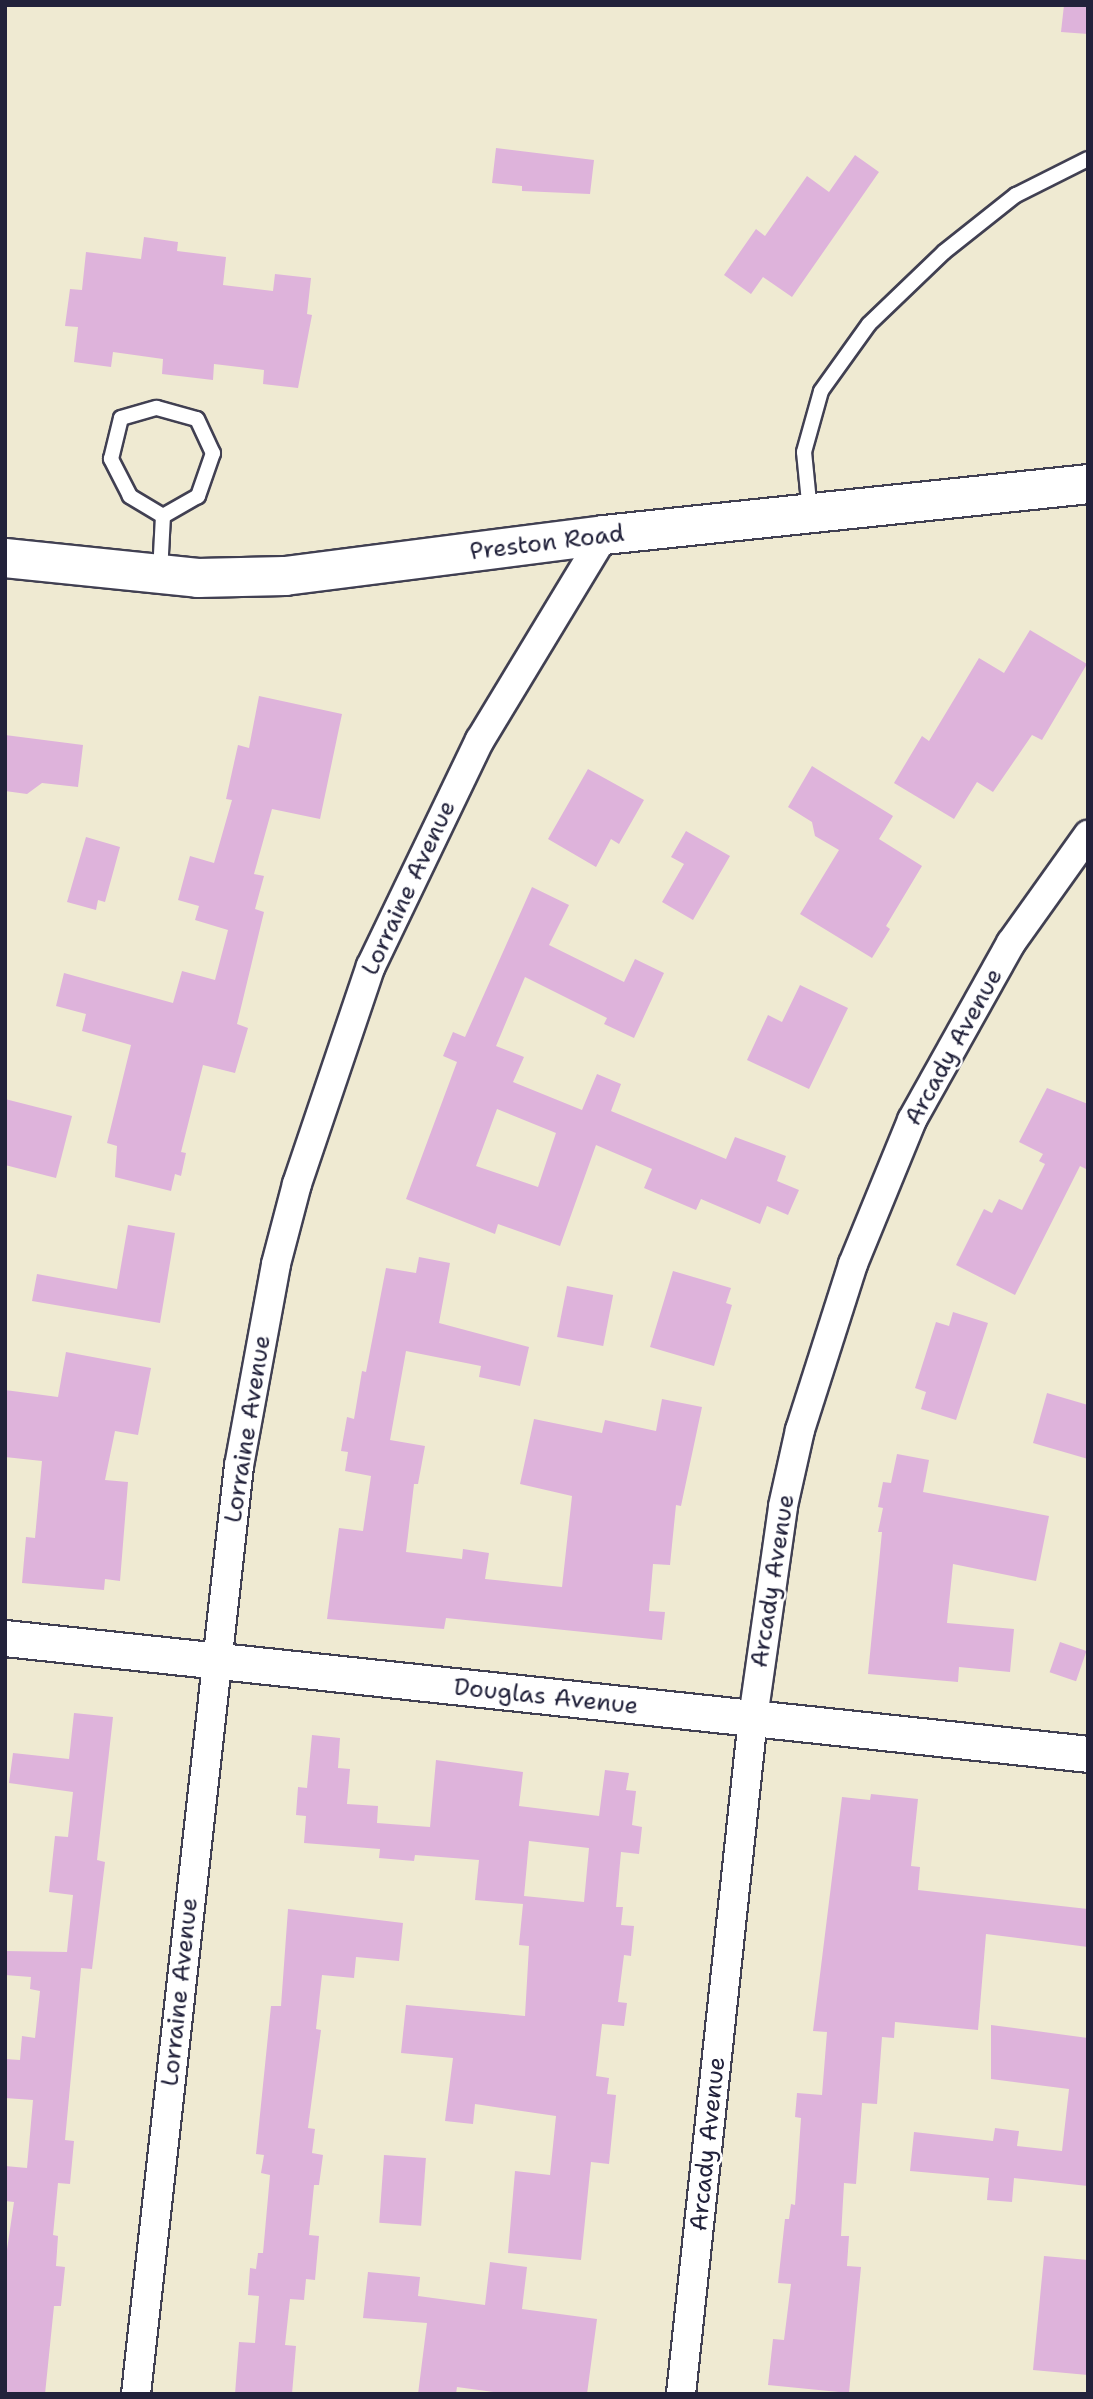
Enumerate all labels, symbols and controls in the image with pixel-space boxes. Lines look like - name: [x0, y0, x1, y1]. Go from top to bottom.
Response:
- street label: Preston Road: [468, 519, 626, 567]
- street label: Lorraine Avenue: [356, 796, 462, 980]
- street label: Arcady Avenue: [899, 963, 1009, 1131]
- street label: Lorraine Avenue: [219, 1333, 277, 1525]
- street label: Arcady Avenue: [745, 1492, 801, 1670]
- street label: Douglas Avenue: [452, 1673, 640, 1721]
- street label: Lorraine Avenue: [156, 1896, 204, 2088]
- street label: Arcady Avenue: [685, 2055, 731, 2233]

